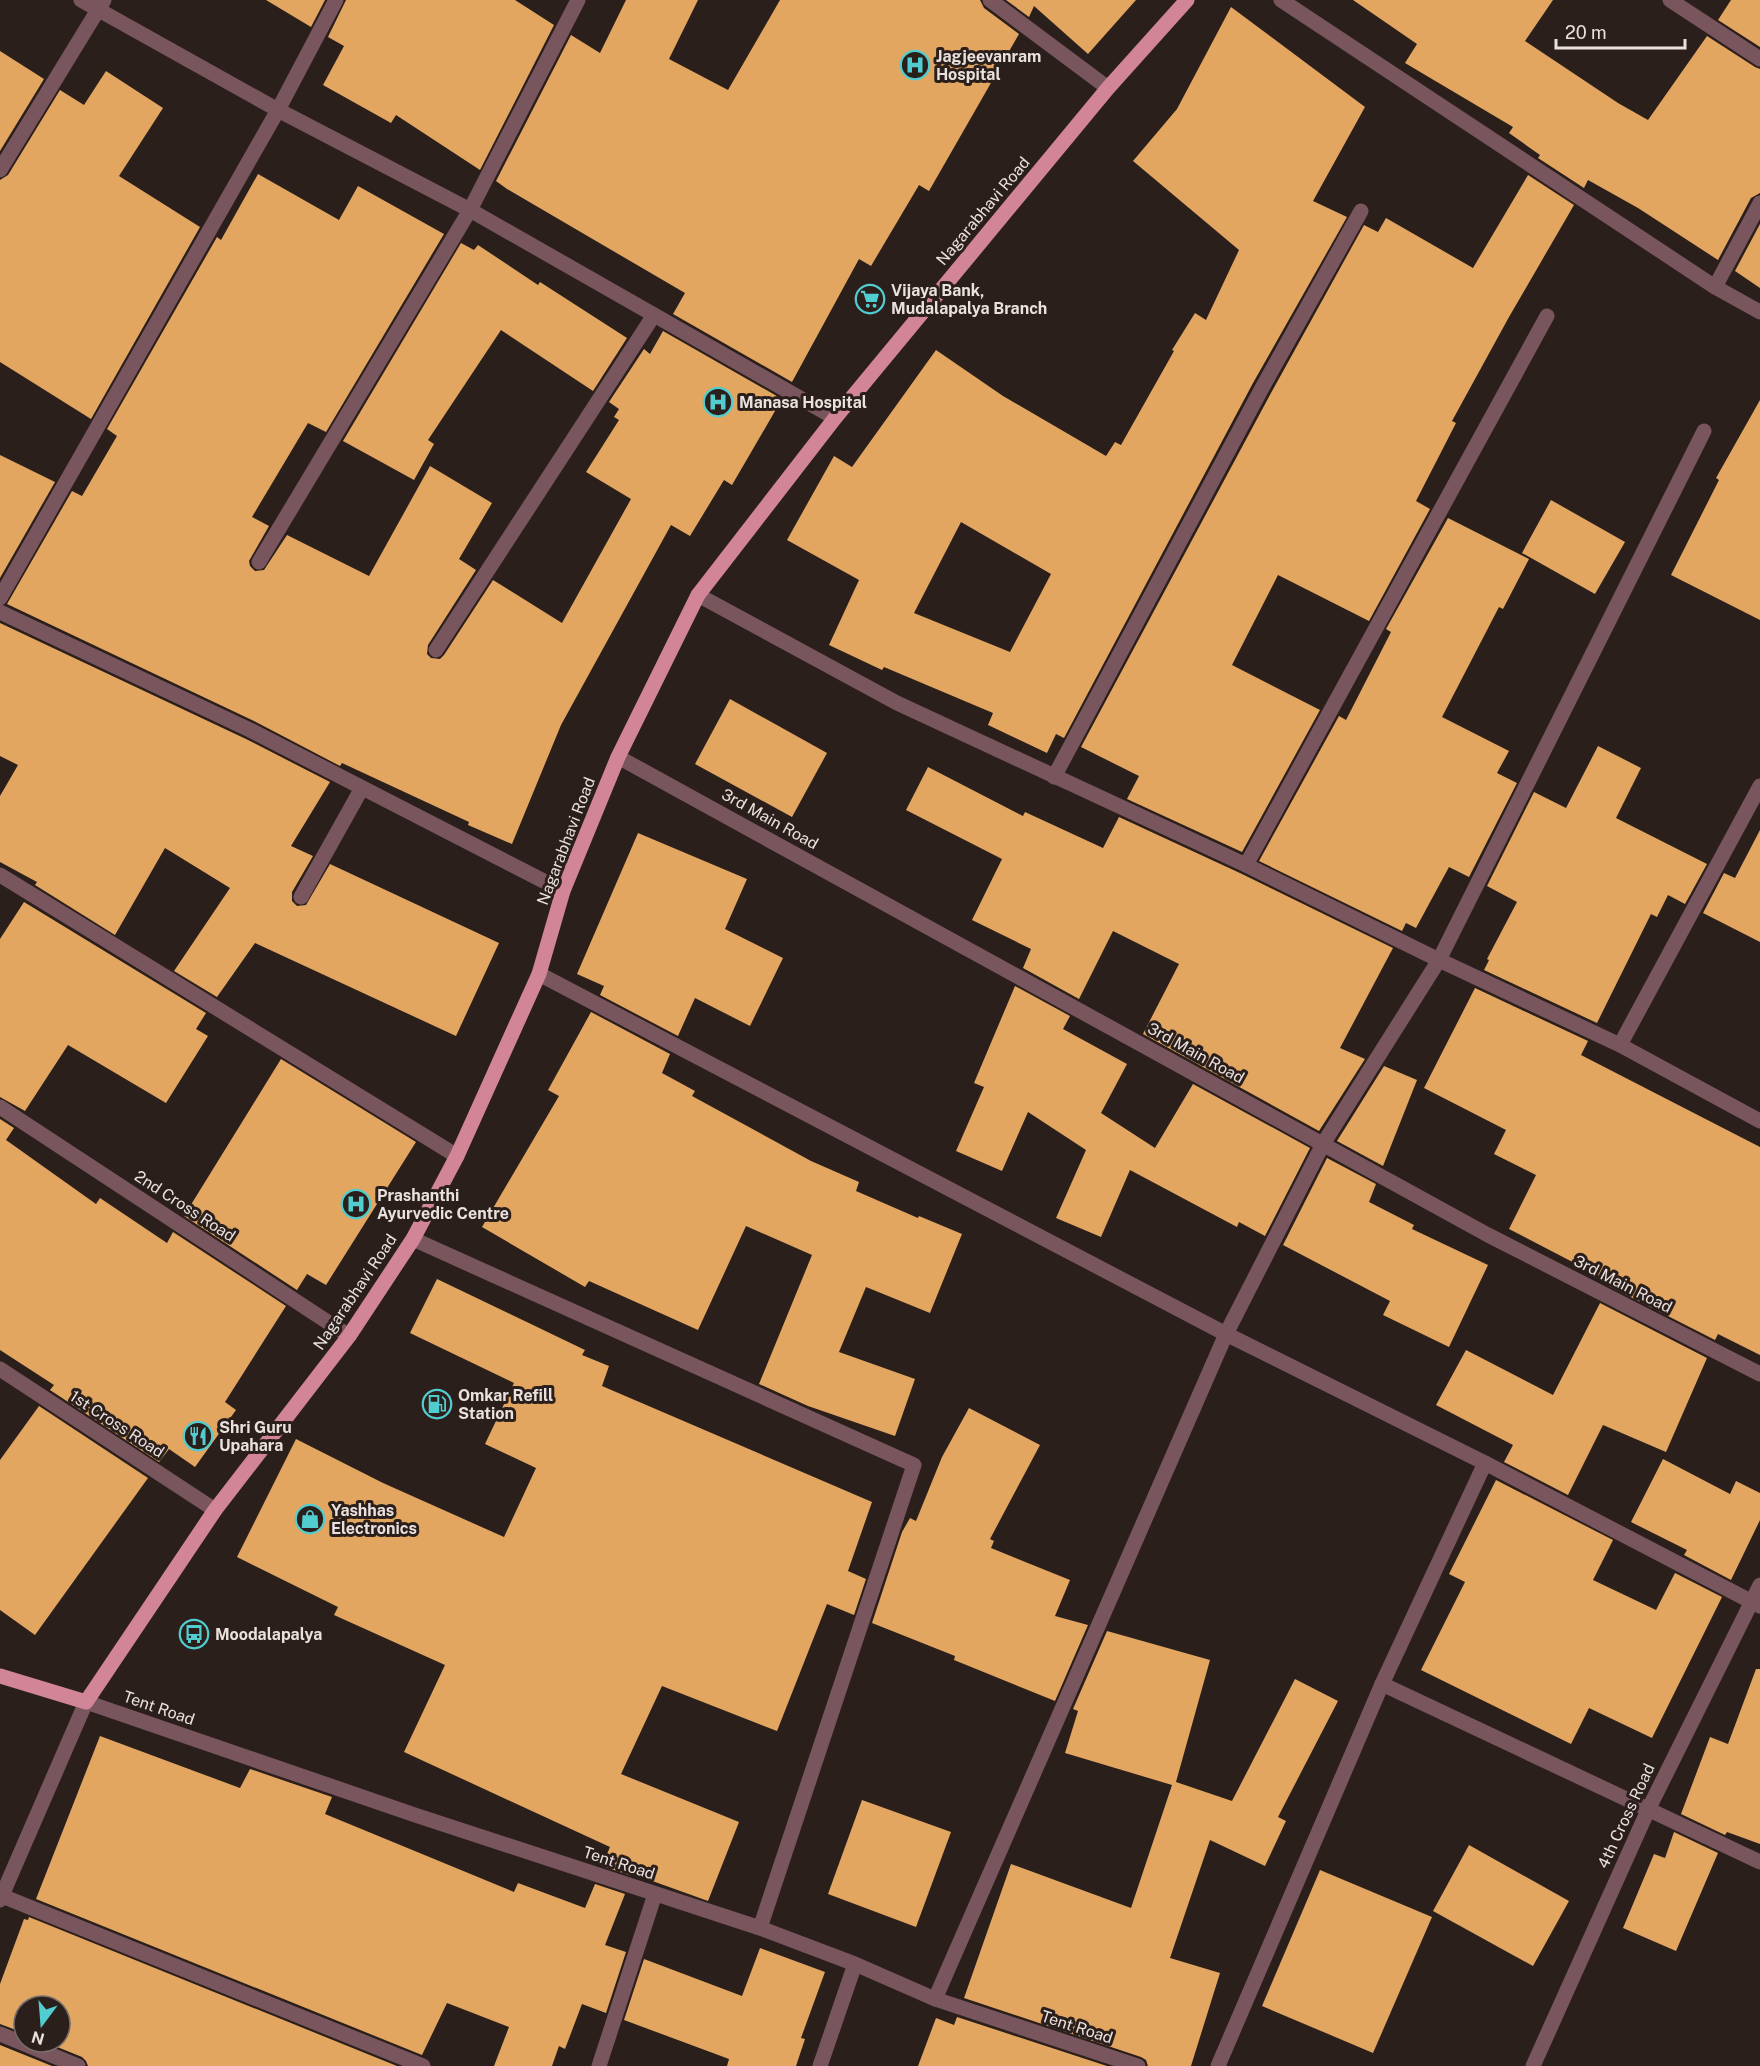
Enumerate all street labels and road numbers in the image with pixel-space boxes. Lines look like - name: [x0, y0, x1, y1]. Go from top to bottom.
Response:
- street label: Nagarabhavi Road: [932, 153, 1034, 269]
- street label: Nagarabhavi Road: [533, 774, 599, 908]
- street label: 3rd Main Road: [718, 785, 822, 853]
- street label: 3rd Main Road: [1144, 1019, 1248, 1087]
- street label: 2nd Cross Road: [131, 1166, 239, 1246]
- street label: Nagarabhavi Road: [309, 1231, 401, 1353]
- street label: 3rd Main Road: [1571, 1251, 1675, 1317]
- street label: 1st Cross Road: [66, 1386, 168, 1462]
- street label: Tent Road: [121, 1687, 197, 1729]
- street label: 4th Cross Road: [1593, 1761, 1659, 1871]
- street label: Tent Road: [581, 1842, 657, 1884]
- street label: Tent Road: [1039, 2006, 1115, 2048]

